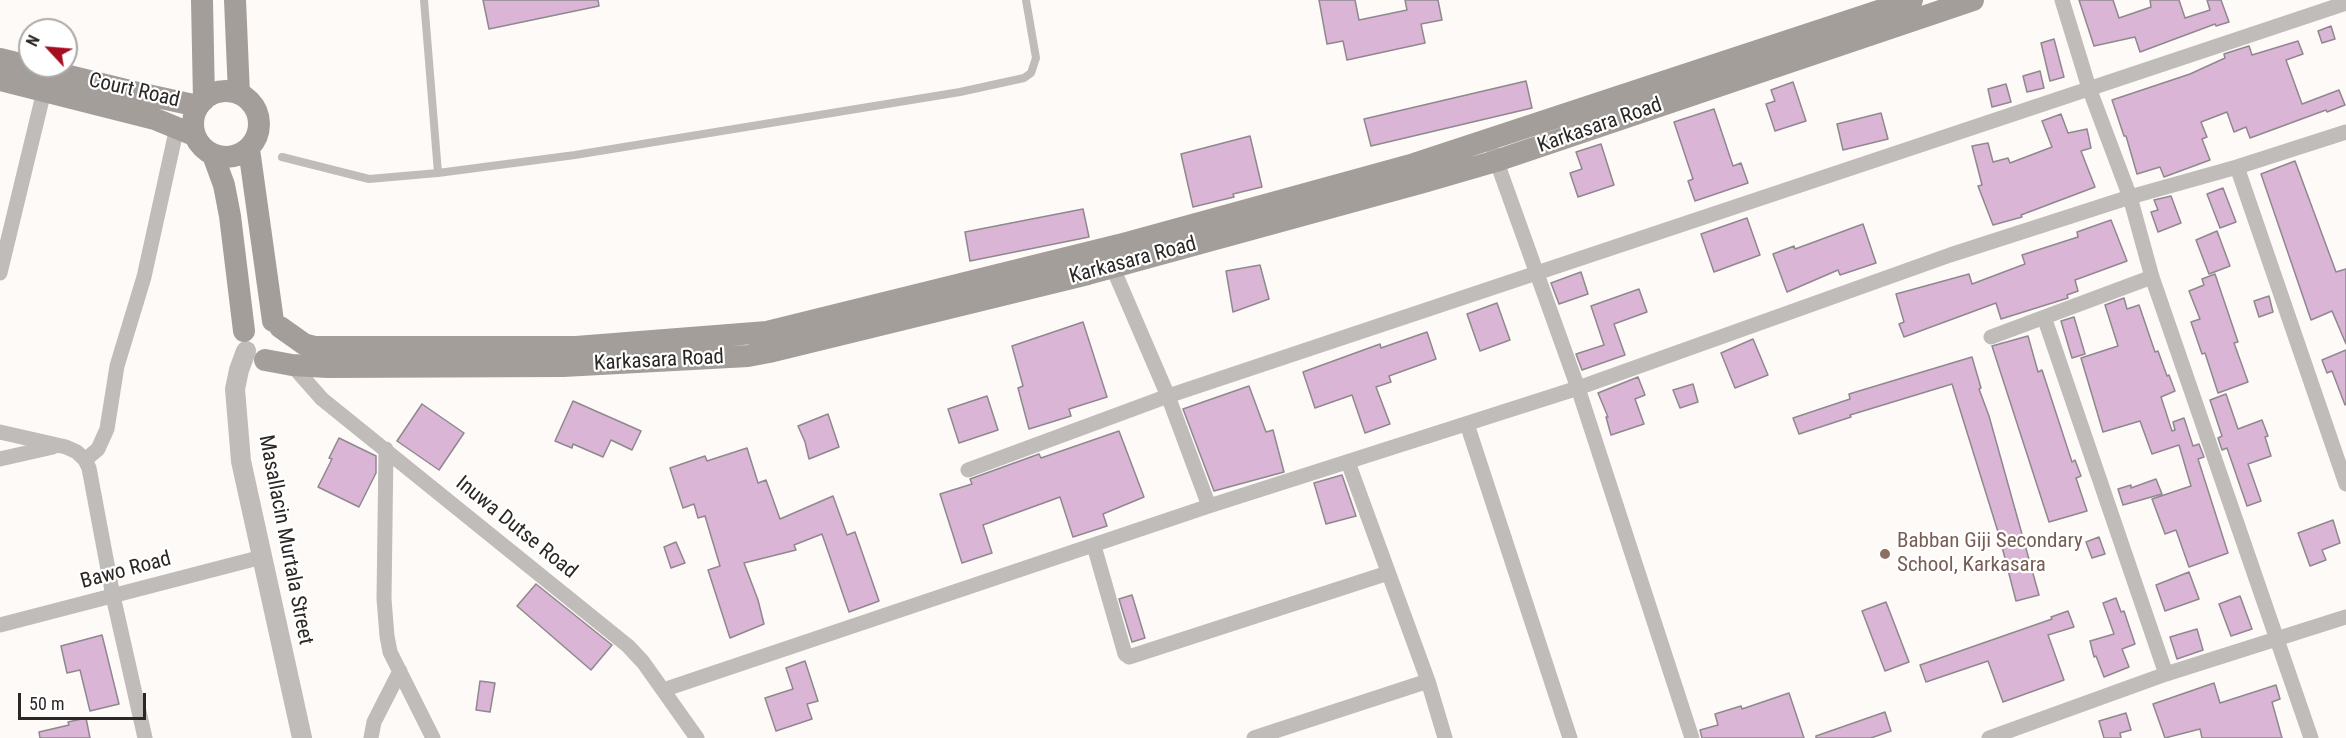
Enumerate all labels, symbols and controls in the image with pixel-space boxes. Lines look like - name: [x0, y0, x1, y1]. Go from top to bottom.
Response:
- north arrow: [18, 18, 78, 78]
- text: N: [22, 32, 44, 49]
- street label: Court Road: [86, 68, 182, 114]
- street label: Karkasara Road: [1534, 93, 1666, 159]
- street label: Karkasara Road: [1067, 232, 1199, 290]
- street label: Karkasara Road: [593, 345, 725, 377]
- street label: Masallacin Murtala Street: [252, 433, 318, 647]
- street label: Inuwa Dutse Road: [450, 471, 582, 585]
- place label: Babban Giji Secondary School, Karkasara: [1897, 529, 2083, 579]
- street label: Bawo Road: [78, 547, 174, 595]
- marker: Babban Giji Secondary School, Karkasara: [1878, 547, 1892, 561]
- scale bar: [21, 681, 148, 719]
- text: 50 m: [29, 693, 64, 714]

